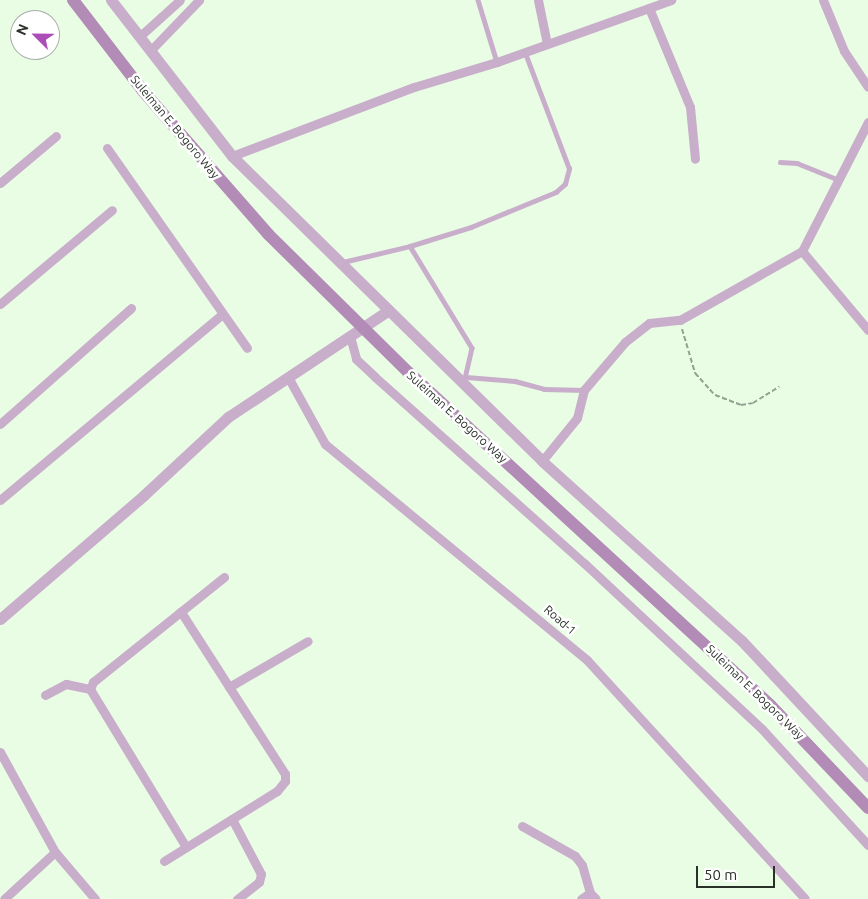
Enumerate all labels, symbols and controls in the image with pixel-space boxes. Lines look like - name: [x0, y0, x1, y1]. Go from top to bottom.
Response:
- north arrow: [10, 10, 60, 60]
- text: N: [13, 22, 32, 37]
- street label: Suleiman E. Bogoro Way: [128, 73, 222, 181]
- street label: Suleiman E. Bogoro Way: [404, 368, 510, 466]
- street label: Road-1: [541, 602, 579, 638]
- street label: Suleiman E. Bogoro Way: [703, 642, 807, 742]
- scale bar: [698, 856, 777, 888]
- text: 50 m: [704, 866, 737, 883]

